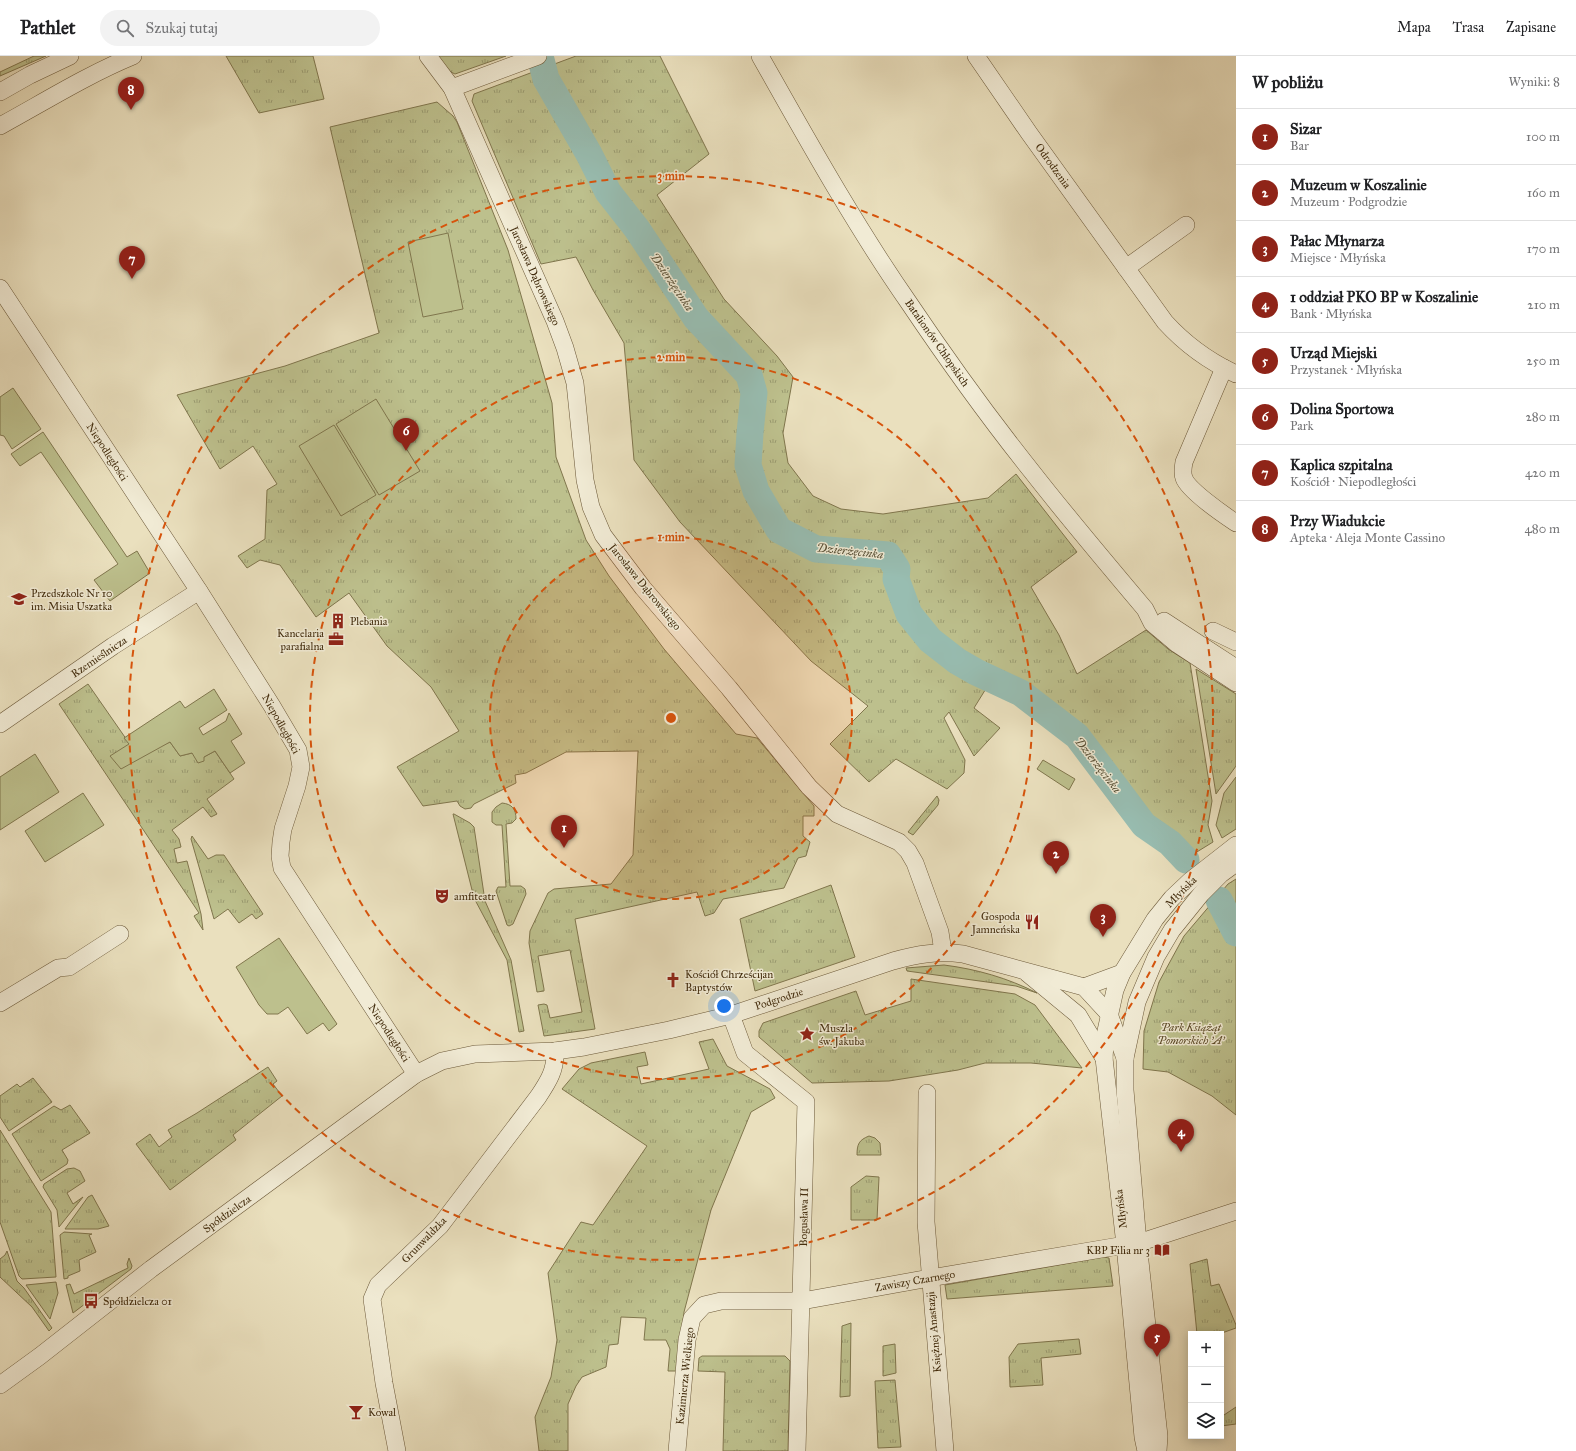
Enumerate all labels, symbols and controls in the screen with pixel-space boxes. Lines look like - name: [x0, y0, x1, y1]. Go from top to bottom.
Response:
- search box: [100, 10, 380, 46]
- text: Pathlet: [20, 16, 76, 39]
- icon: search: [114, 17, 136, 39]
- text: Szukaj tutaj: [146, 19, 218, 37]
- text: Mapa: [1397, 19, 1431, 36]
- text: Trasa: [1453, 19, 1484, 36]
- text: Zapisane: [1506, 19, 1556, 36]
- text: W pobliżu: [1252, 72, 1323, 93]
- text: Wyniki: 8: [1509, 74, 1560, 90]
- pin: 8: [118, 77, 144, 110]
- text: Sizar: [1290, 120, 1322, 138]
- text: 1: [1262, 129, 1268, 145]
- text: 100 m: [1526, 129, 1560, 145]
- text: Bar: [1290, 138, 1309, 154]
- street label: Odrodzenia: [1032, 141, 1074, 191]
- text: 3 min: [657, 169, 685, 184]
- text: Muzeum w Koszalinie: [1290, 176, 1427, 194]
- text: 2: [1262, 185, 1268, 201]
- text: 160 m: [1527, 185, 1560, 201]
- text: Muzeum · Podgrodzie: [1290, 194, 1407, 210]
- street label: Jarosława Dąbrowskiego: [506, 223, 563, 328]
- text: Pałac Młynarza: [1290, 232, 1384, 250]
- text: 3: [1262, 241, 1268, 257]
- text: 170 m: [1527, 241, 1560, 257]
- pin: 7: [119, 246, 145, 279]
- water label: Dzierżęcinka: [648, 250, 697, 314]
- text: Miejsce · Młyńska: [1290, 250, 1386, 266]
- text: 1 oddział PKO BP w Koszalinie: [1290, 288, 1478, 306]
- street label: Batalionów Chłopskich: [902, 297, 972, 389]
- text: 4: [1261, 297, 1269, 313]
- text: 210 m: [1527, 297, 1560, 313]
- text: Bank · Młyńska: [1290, 306, 1372, 322]
- text: Urząd Miejski: [1290, 344, 1377, 362]
- text: 2 min: [657, 350, 686, 364]
- text: 5: [1262, 353, 1268, 369]
- text: 250 m: [1526, 353, 1560, 369]
- text: Przystanek · Młyńska: [1290, 362, 1402, 378]
- text: Dolina Sportowa: [1290, 400, 1394, 418]
- text: 6: [1262, 409, 1268, 425]
- text: 280 m: [1525, 409, 1560, 425]
- pin: 6: [393, 418, 419, 451]
- text: Park: [1290, 418, 1314, 434]
- street label: Niepodległości: [83, 421, 131, 483]
- text: Kaplica szpitalna: [1290, 456, 1393, 474]
- text: 7: [1262, 465, 1268, 481]
- text: 420 m: [1525, 465, 1560, 481]
- text: Kościół · Niepodległości: [1290, 474, 1416, 490]
- text: Przy Wiadukcie: [1290, 512, 1385, 530]
- text: 8: [1262, 521, 1268, 537]
- text: 480 m: [1525, 521, 1560, 537]
- text: 1 min: [657, 530, 685, 544]
- text: Apteka · Aleja Monte Cassino: [1290, 530, 1445, 546]
- street label: Jarosława Dąbrowskiego: [605, 540, 684, 634]
- water label: Dzierżęcinka: [816, 541, 884, 561]
- place label: Przedszkole Nr 10 im. Misia Uszatka: [31, 587, 113, 613]
- school or university icon: Przedszkole Nr 10 im. Misia Uszatka: [10, 590, 28, 608]
- building icon: Plebania: [329, 612, 347, 630]
- place label: Plebania: [350, 615, 388, 628]
- place label: Kancelaria parafialna: [277, 627, 324, 653]
- office icon: Kancelaria parafialna: [327, 630, 345, 648]
- street label: Rzemieślnicza: [69, 633, 130, 680]
- street label: Niepodległości: [259, 692, 303, 756]
- centre of rings: [664, 711, 678, 725]
- water label: Dzierżęcinka: [1072, 734, 1124, 796]
- pin: 1: [551, 815, 577, 848]
- pin: 2: [1043, 841, 1069, 874]
- street label: Młyńska: [1163, 873, 1200, 910]
- theatre icon: amfiteatr: [433, 887, 451, 905]
- place label: amfiteatr: [454, 890, 496, 903]
- pin: 3: [1090, 904, 1116, 937]
- place label: Gospoda Jamneńska: [971, 910, 1020, 937]
- restaurant icon: Gospoda Jamneńska: [1023, 913, 1041, 931]
- place label: Kościół Chrześcijan Baptystów: [685, 968, 773, 994]
- church icon: Kościół Chrześcijan Baptystów: [664, 971, 682, 989]
- street label: Podgrodzie: [753, 985, 805, 1013]
- your location: [714, 996, 734, 1016]
- street label: Niepodległości: [365, 1002, 413, 1064]
- park label: Park Książąt Pomorskich 'A': [1158, 1021, 1226, 1047]
- place label: Muszla św. Jakuba: [819, 1022, 865, 1049]
- place icon: Muszla św. Jakuba: [798, 1025, 816, 1043]
- pin: 4: [1168, 1119, 1194, 1152]
- street label: Bogusława II: [797, 1187, 811, 1247]
- street label: Młyńska: [1112, 1189, 1130, 1229]
- street label: Spółdzielcza: [201, 1192, 254, 1236]
- street label: Grunwaldzka: [399, 1214, 449, 1266]
- library icon: KBP Filia nr 3: [1153, 1241, 1171, 1259]
- place label: KBP Filia nr 3: [1086, 1244, 1150, 1257]
- street label: Zawiszy Czarnego: [874, 1268, 956, 1294]
- street label: Księżnej Anastazji: [924, 1291, 944, 1373]
- bus stop icon: Spółdzielcza 01: [82, 1292, 100, 1310]
- place label: Spółdzielcza 01: [103, 1295, 172, 1308]
- pin: 5: [1144, 1324, 1170, 1357]
- street label: Kazimierza Wielkiego: [673, 1326, 697, 1425]
- map controls: [1188, 1331, 1224, 1439]
- button: +: [1188, 1331, 1224, 1367]
- button: −: [1188, 1367, 1224, 1403]
- bar icon: Kowal: [347, 1403, 365, 1421]
- button: layers: [1188, 1403, 1224, 1439]
- place label: Kowal: [368, 1406, 396, 1419]

